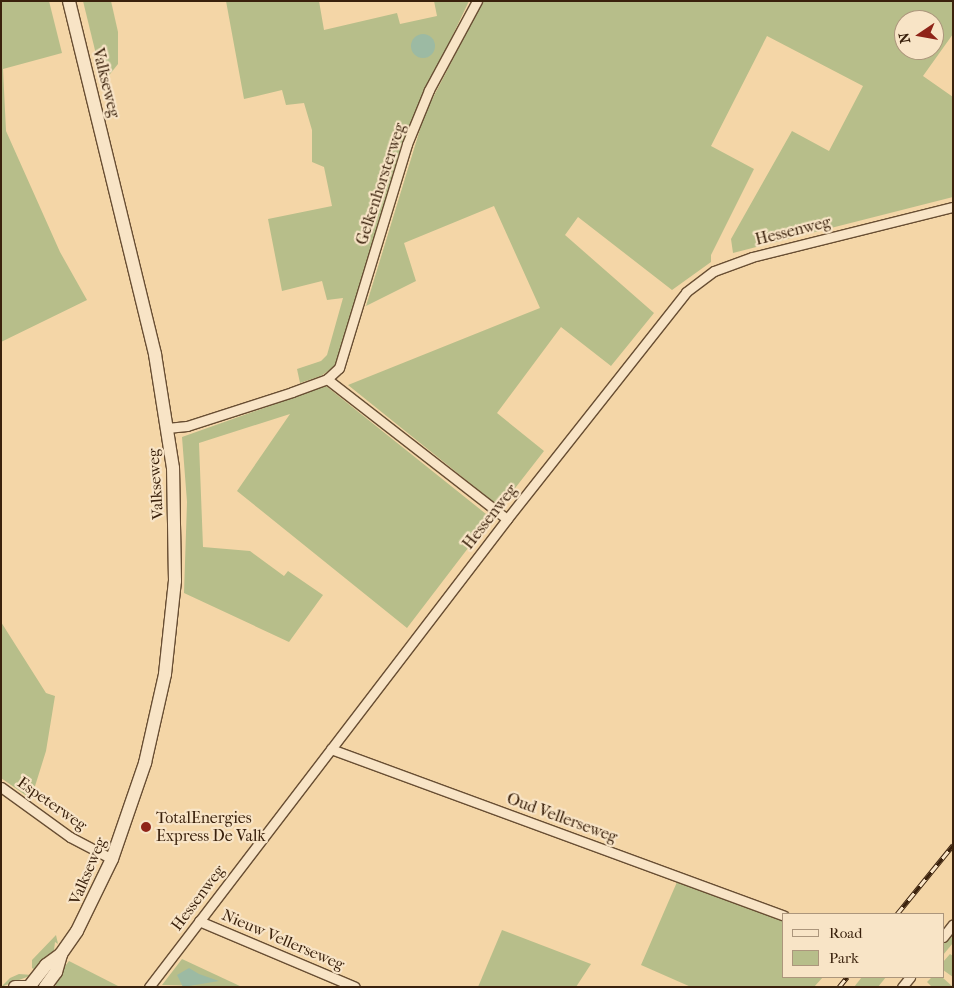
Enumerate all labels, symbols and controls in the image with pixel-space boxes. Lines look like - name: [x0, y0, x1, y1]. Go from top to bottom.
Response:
- north arrow: [894, 10, 944, 60]
- text: N: [895, 31, 914, 45]
- street label: Valkseweg: [88, 46, 124, 120]
- street label: Gelkenhorsterweg: [352, 121, 410, 247]
- street label: Hessenweg: [753, 212, 833, 250]
- street label: Valkseweg: [144, 448, 168, 520]
- street label: Hessenweg: [459, 481, 521, 553]
- street label: Espeterweg: [13, 773, 91, 835]
- street label: Oud Vellerseweg: [504, 789, 620, 847]
- place label: TotalEnergies Express De Valk: [156, 808, 266, 846]
- marker: TotalEnergies Express De Valk: [140, 821, 152, 833]
- street label: Valkseweg: [65, 834, 111, 908]
- street label: Hessenweg: [167, 861, 229, 935]
- street label: Nieuw Vellerseweg: [219, 906, 347, 974]
- legend: [782, 913, 944, 978]
- text: Road: [829, 924, 862, 942]
- text: Park: [829, 949, 859, 967]

